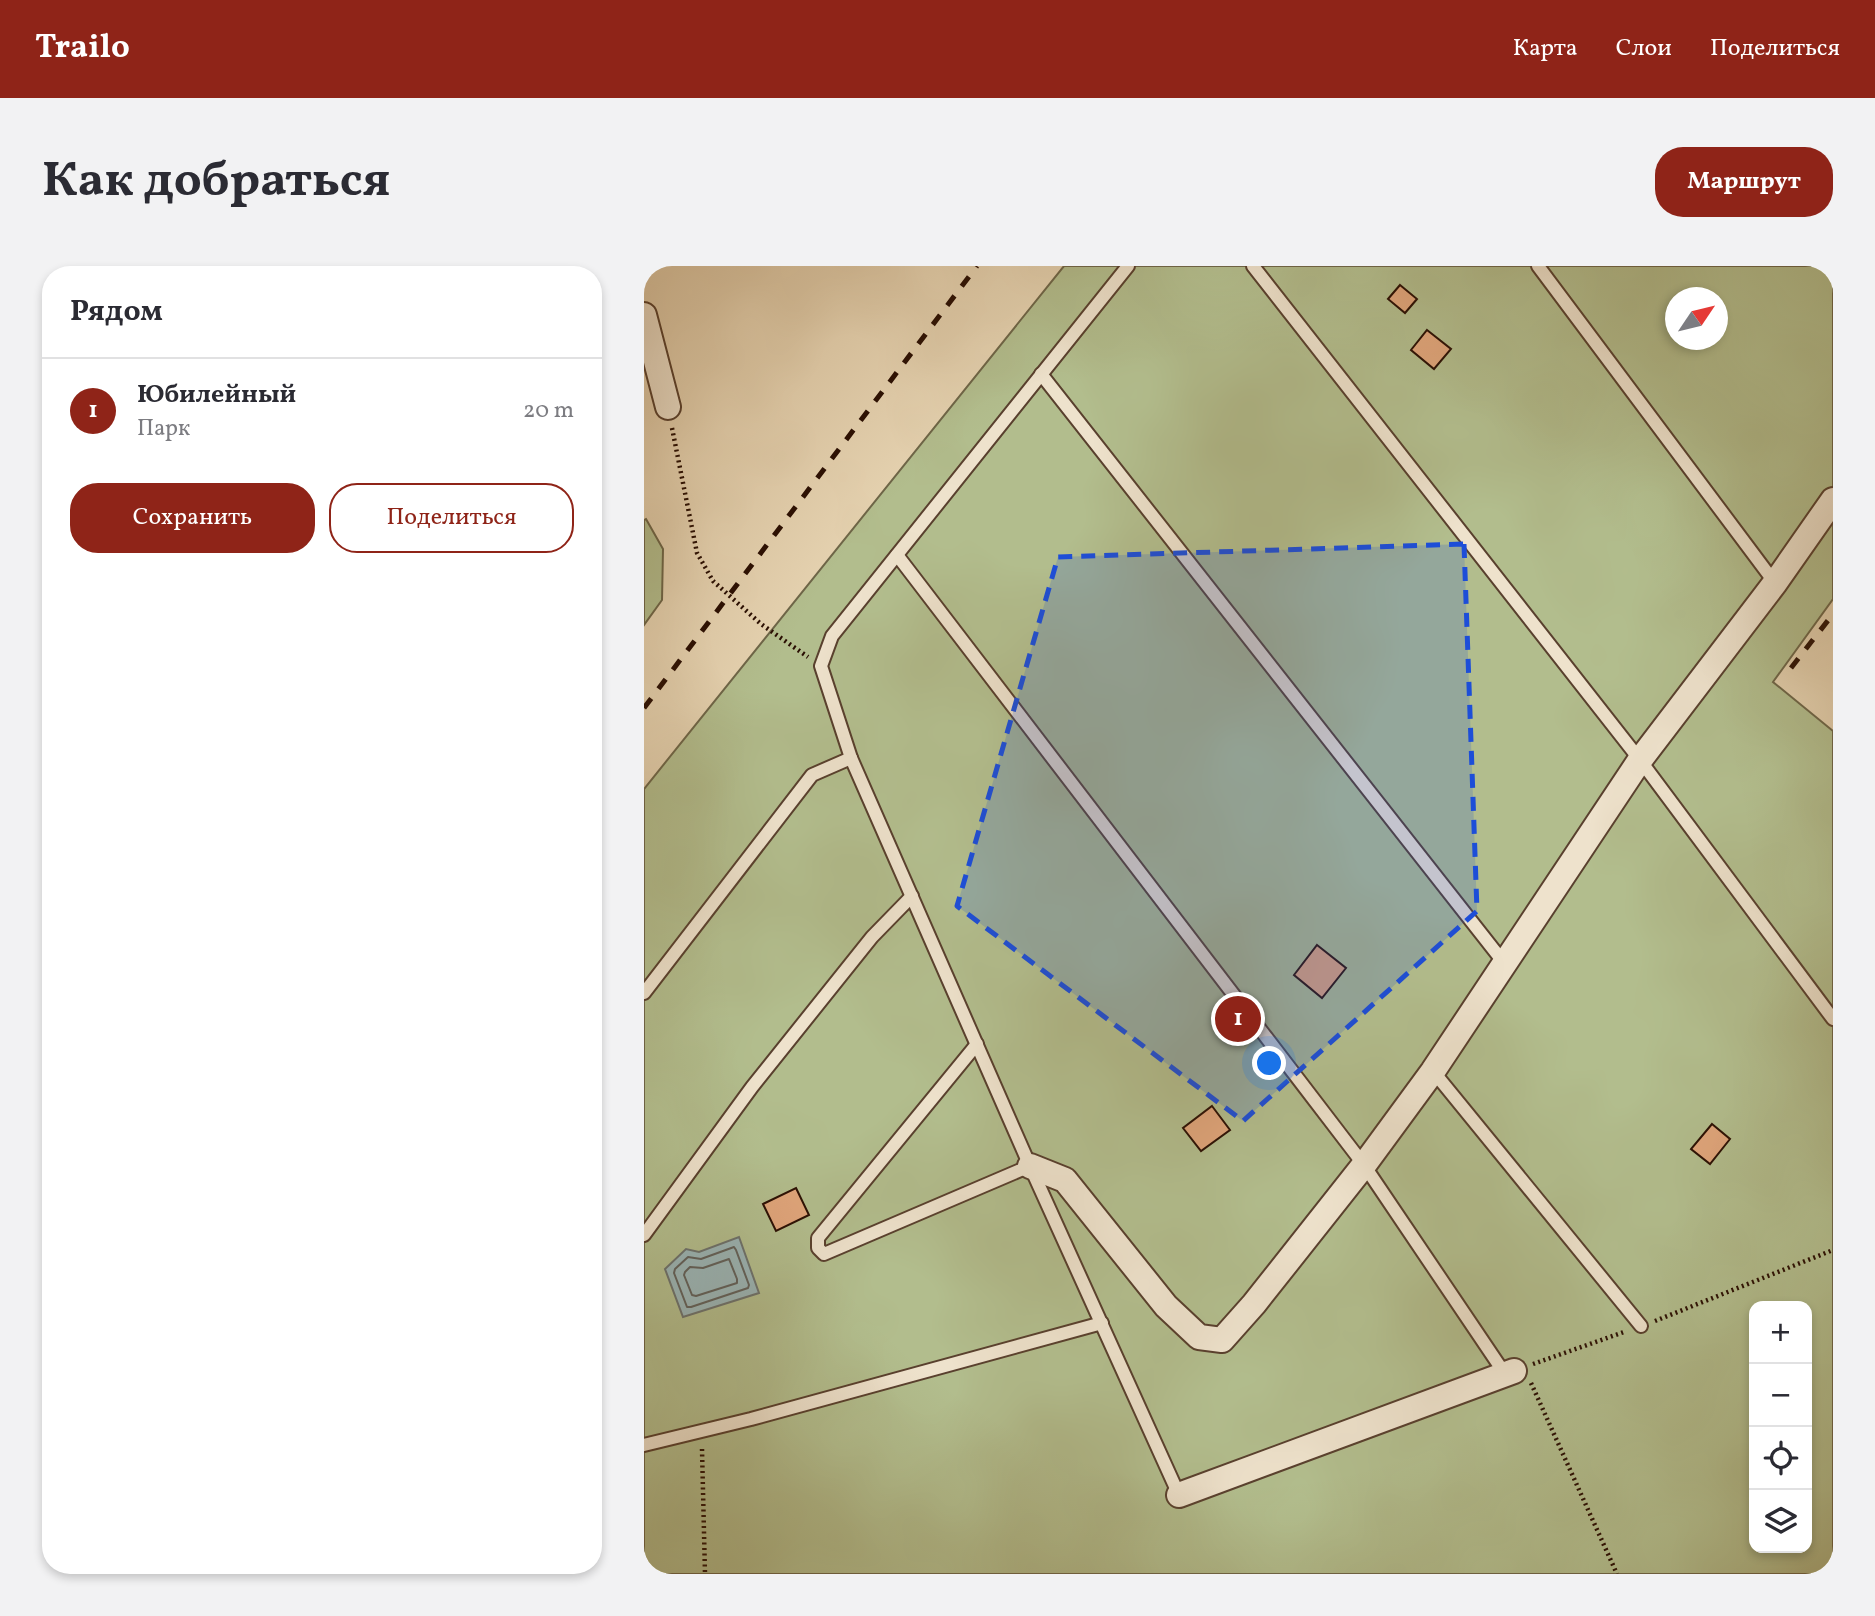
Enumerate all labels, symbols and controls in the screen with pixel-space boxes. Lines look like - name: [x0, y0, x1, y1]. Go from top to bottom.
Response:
- text: Trailo: [35, 26, 130, 72]
- text: Карта: [1513, 32, 1578, 66]
- text: Слои: [1616, 32, 1672, 66]
- text: Поделиться: [1710, 32, 1840, 66]
- button: Маршрут: [1655, 147, 1833, 217]
- text: Как добраться: [42, 148, 390, 217]
- north arrow: [1665, 287, 1728, 350]
- text: Рядом: [70, 291, 163, 333]
- text: Юбилейный: [137, 377, 296, 413]
- text: 1: [88, 395, 98, 427]
- text: 20 m: [523, 395, 574, 427]
- text: Парк: [137, 413, 190, 445]
- button: Сохранить: [70, 483, 315, 553]
- button: Поделиться: [329, 483, 574, 553]
- pin: 1: [1215, 993, 1261, 1045]
- your location: [1252, 1046, 1286, 1080]
- map controls: [1749, 1301, 1812, 1553]
- button: +: [1749, 1301, 1812, 1364]
- button: −: [1749, 1364, 1812, 1427]
- button: locate: [1749, 1427, 1812, 1490]
- button: layers: [1749, 1490, 1812, 1553]

